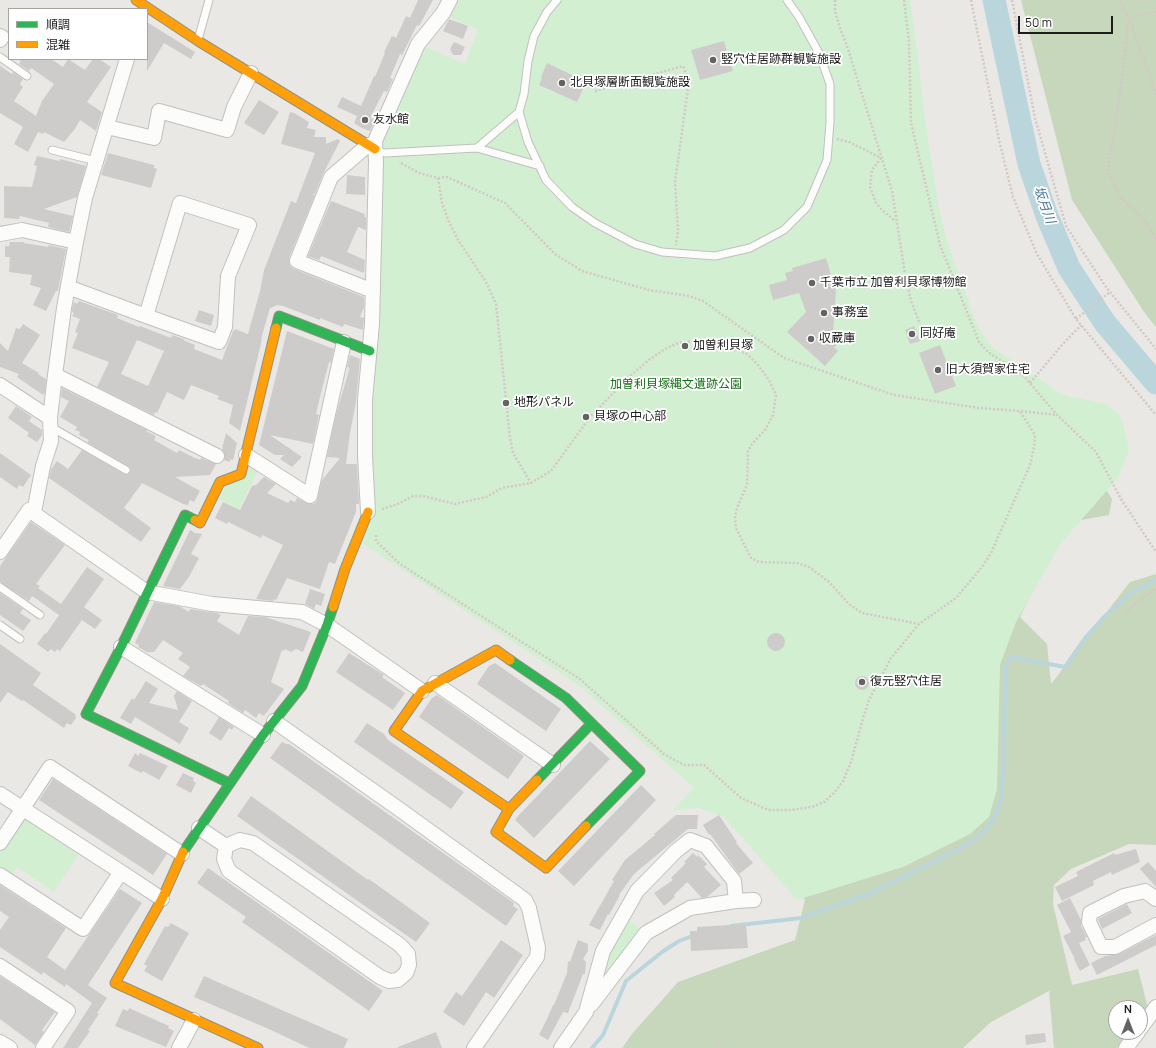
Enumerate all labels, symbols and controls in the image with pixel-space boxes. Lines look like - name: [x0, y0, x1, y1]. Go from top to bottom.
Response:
- legend: [8, 8, 148, 60]
- scale bar: [1020, 8, 1115, 34]
- text: 50 m: [1025, 14, 1052, 31]
- text: 順調: [46, 16, 70, 33]
- text: 混雑: [46, 36, 70, 53]
- place label: 竪穴住居跡群観覧施設: [721, 53, 841, 67]
- marker: 竪穴住居跡群観覧施設: [708, 55, 718, 65]
- place label: 北貝塚層断面観覧施設: [570, 76, 690, 90]
- marker: 北貝塚層断面観覧施設: [557, 78, 567, 88]
- place label: 友水館: [373, 113, 409, 127]
- marker: 友水館: [360, 115, 370, 125]
- water label: 坂月川: [1030, 184, 1058, 226]
- place label: 千葉市立 加曽利貝塚博物館: [820, 276, 966, 290]
- marker: 千葉市立 加曽利貝塚博物館: [807, 278, 817, 288]
- place label: 事務室: [832, 306, 868, 320]
- marker: 事務室: [819, 308, 829, 318]
- place label: 同好庵: [920, 327, 956, 341]
- marker: 同好庵: [907, 329, 917, 339]
- place label: 収蔵庫: [819, 332, 855, 346]
- marker: 収蔵庫: [806, 334, 816, 344]
- place label: 加曽利貝塚: [693, 339, 753, 353]
- marker: 加曽利貝塚: [680, 341, 690, 351]
- place label: 旧大須賀家住宅: [946, 363, 1030, 377]
- marker: 旧大須賀家住宅: [933, 365, 943, 375]
- park label: 加曽利貝塚縄文遺跡公園: [610, 378, 742, 392]
- place label: 地形パネル: [514, 396, 574, 410]
- marker: 地形パネル: [501, 398, 511, 408]
- place label: 貝塚の中心部: [594, 410, 666, 424]
- marker: 貝塚の中心部: [581, 412, 591, 422]
- place label: 復元竪穴住居: [870, 675, 942, 689]
- marker: 復元竪穴住居: [857, 677, 867, 687]
- north arrow: [1108, 1000, 1148, 1040]
- text: N: [1124, 1001, 1132, 1016]

